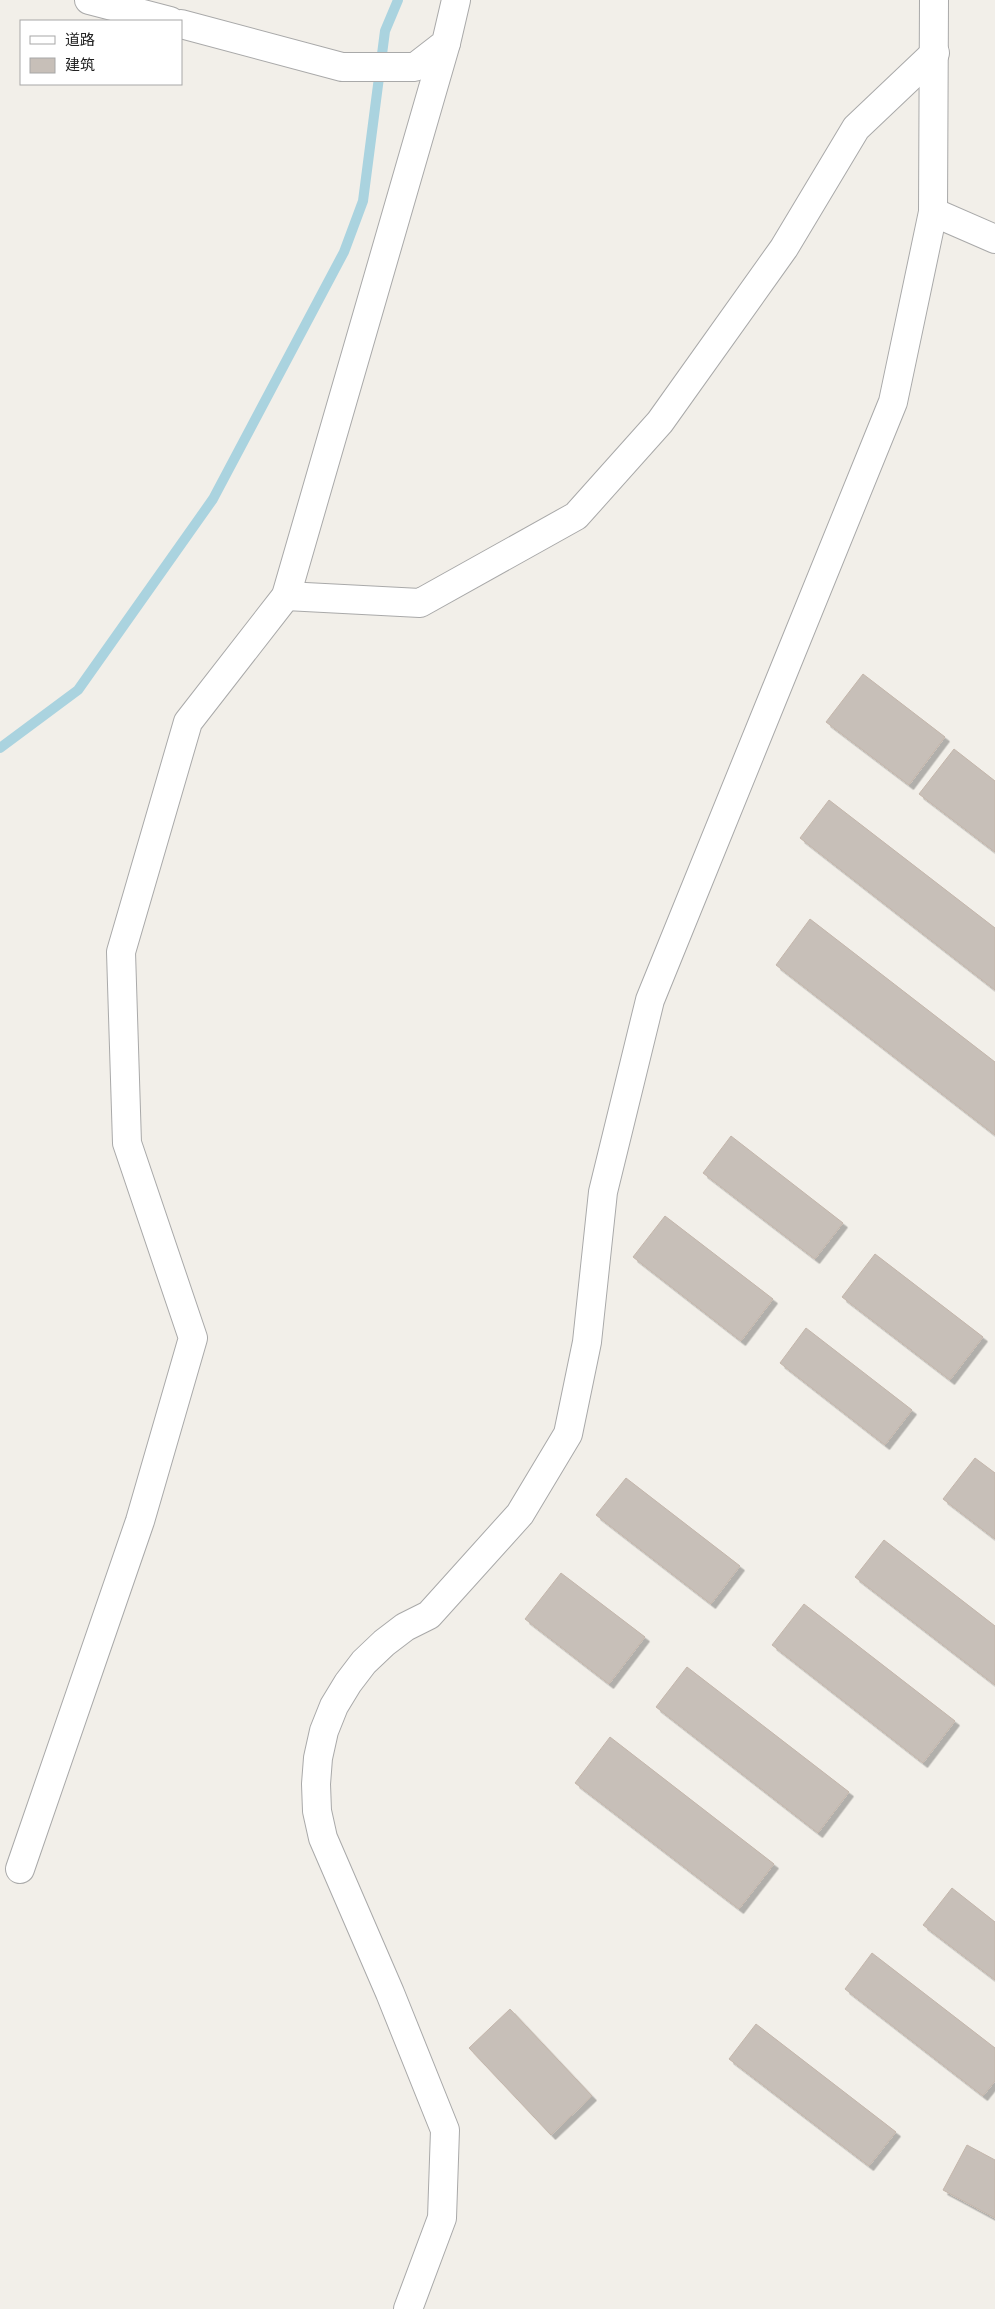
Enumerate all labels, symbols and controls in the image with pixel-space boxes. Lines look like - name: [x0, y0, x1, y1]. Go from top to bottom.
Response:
- legend: [20, 20, 182, 85]
- text: 道路: [65, 30, 95, 48]
- text: 建筑: [65, 55, 95, 73]

